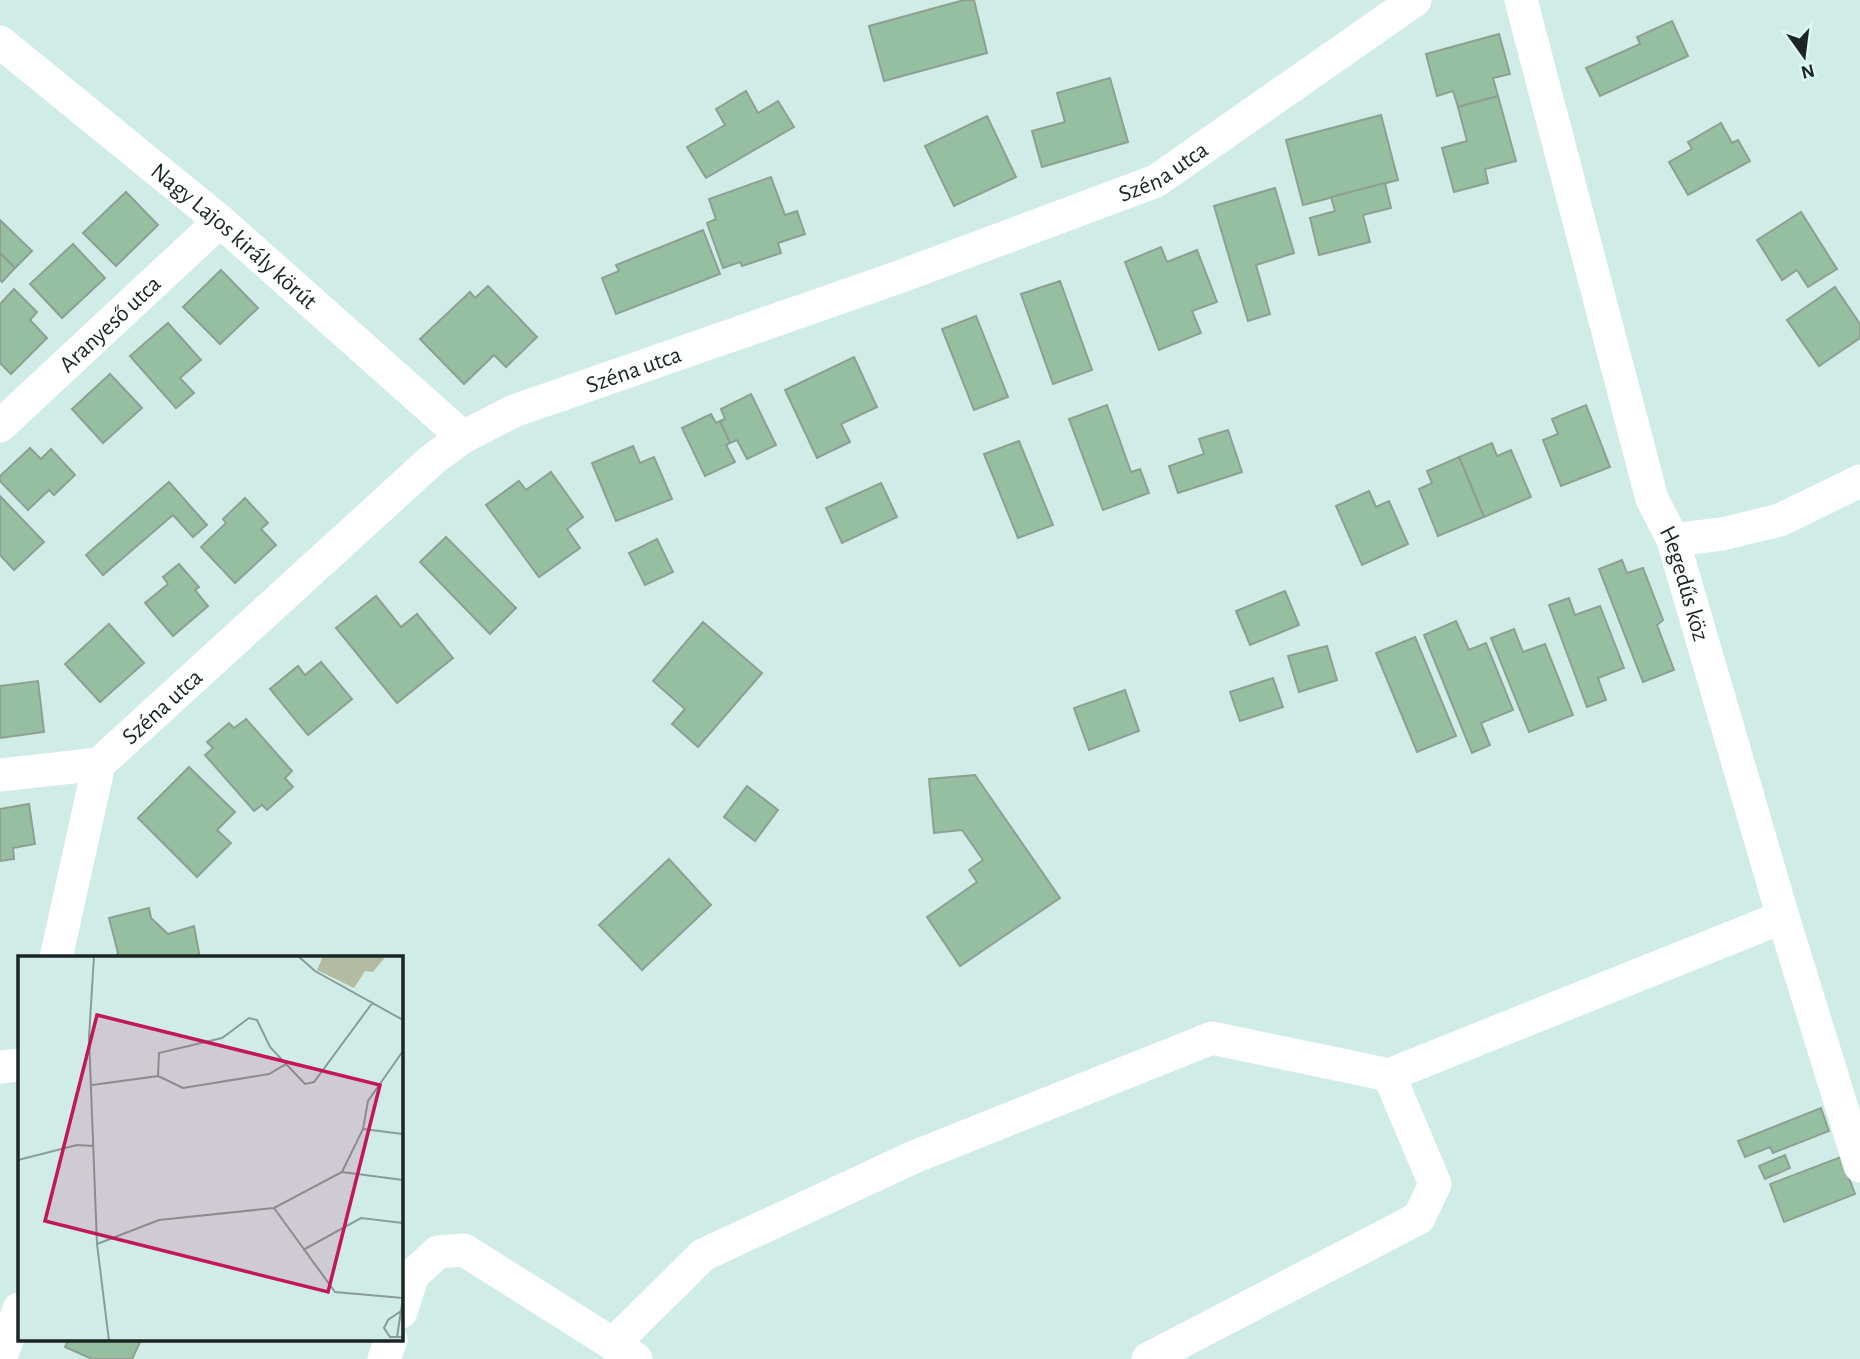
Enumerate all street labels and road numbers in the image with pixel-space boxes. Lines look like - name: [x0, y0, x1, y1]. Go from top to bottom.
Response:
- street label: Széna utca: [1116, 138, 1213, 207]
- street label: Nagy Lajos király körút: [146, 159, 321, 314]
- street label: Aranyeső utca: [55, 272, 166, 377]
- street label: Széna utca: [583, 343, 685, 398]
- street label: Hegedűs köz: [1655, 522, 1713, 644]
- street label: Széna utca: [118, 665, 207, 749]

